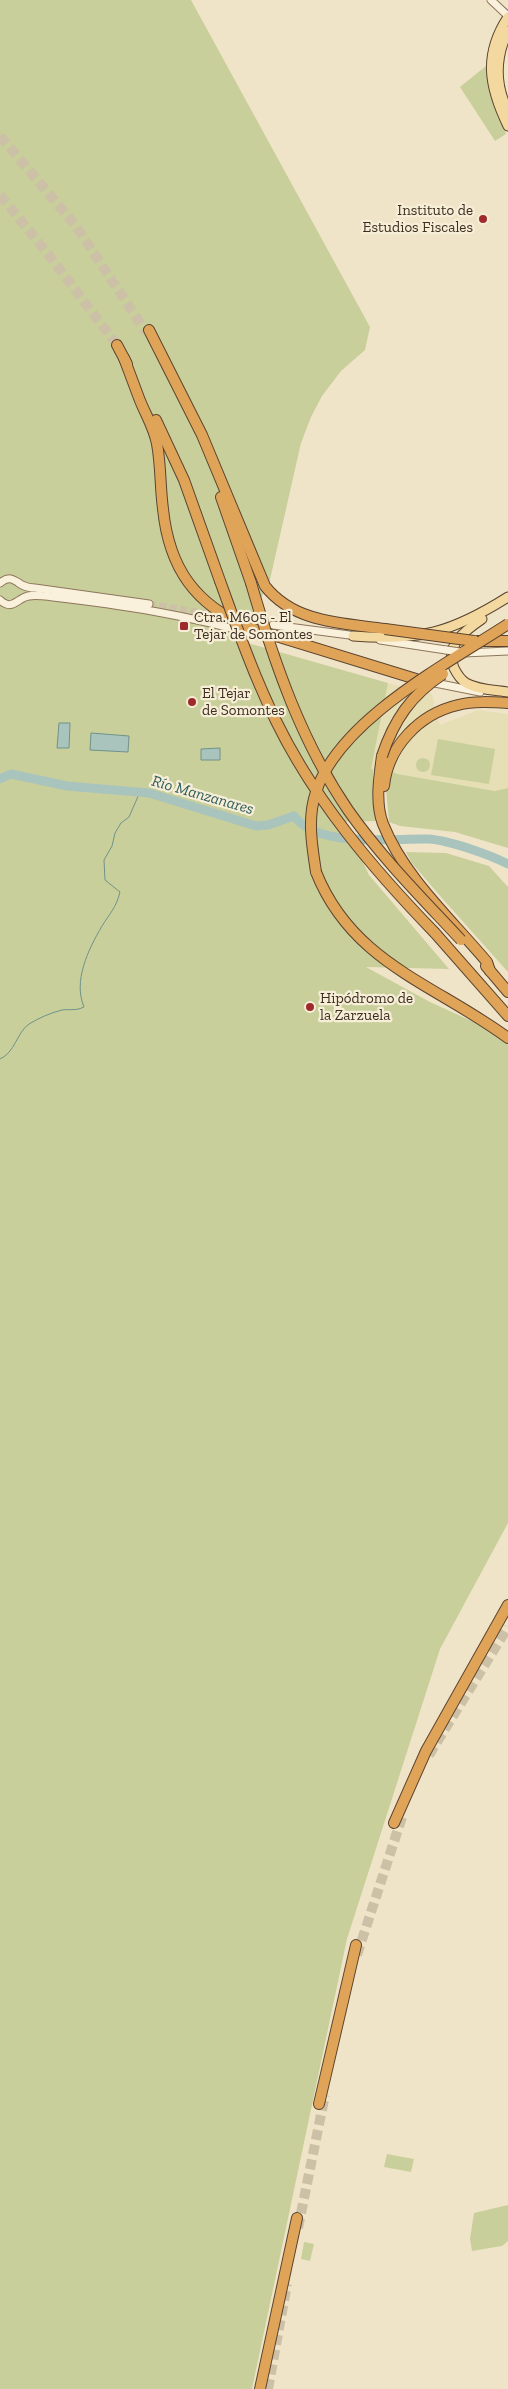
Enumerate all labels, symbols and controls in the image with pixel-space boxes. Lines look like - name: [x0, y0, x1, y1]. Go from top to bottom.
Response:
- place label: Instituto de Estudios Fiscales: [363, 201, 473, 236]
- marker: Instituto de Estudios Fiscales: [477, 213, 489, 225]
- place label: Ctra. M605 - El Tejar de Somontes: [194, 608, 313, 643]
- marker: Ctra. M605 - El Tejar de Somontes: [178, 620, 190, 632]
- place label: El Tejar de Somontes: [202, 684, 285, 719]
- marker: El Tejar de Somontes: [186, 696, 198, 708]
- water label: Río Manzanares: [150, 771, 256, 818]
- place label: Hipódromo de la Zarzuela: [320, 989, 413, 1024]
- marker: Hipódromo de la Zarzuela: [304, 1001, 316, 1013]

